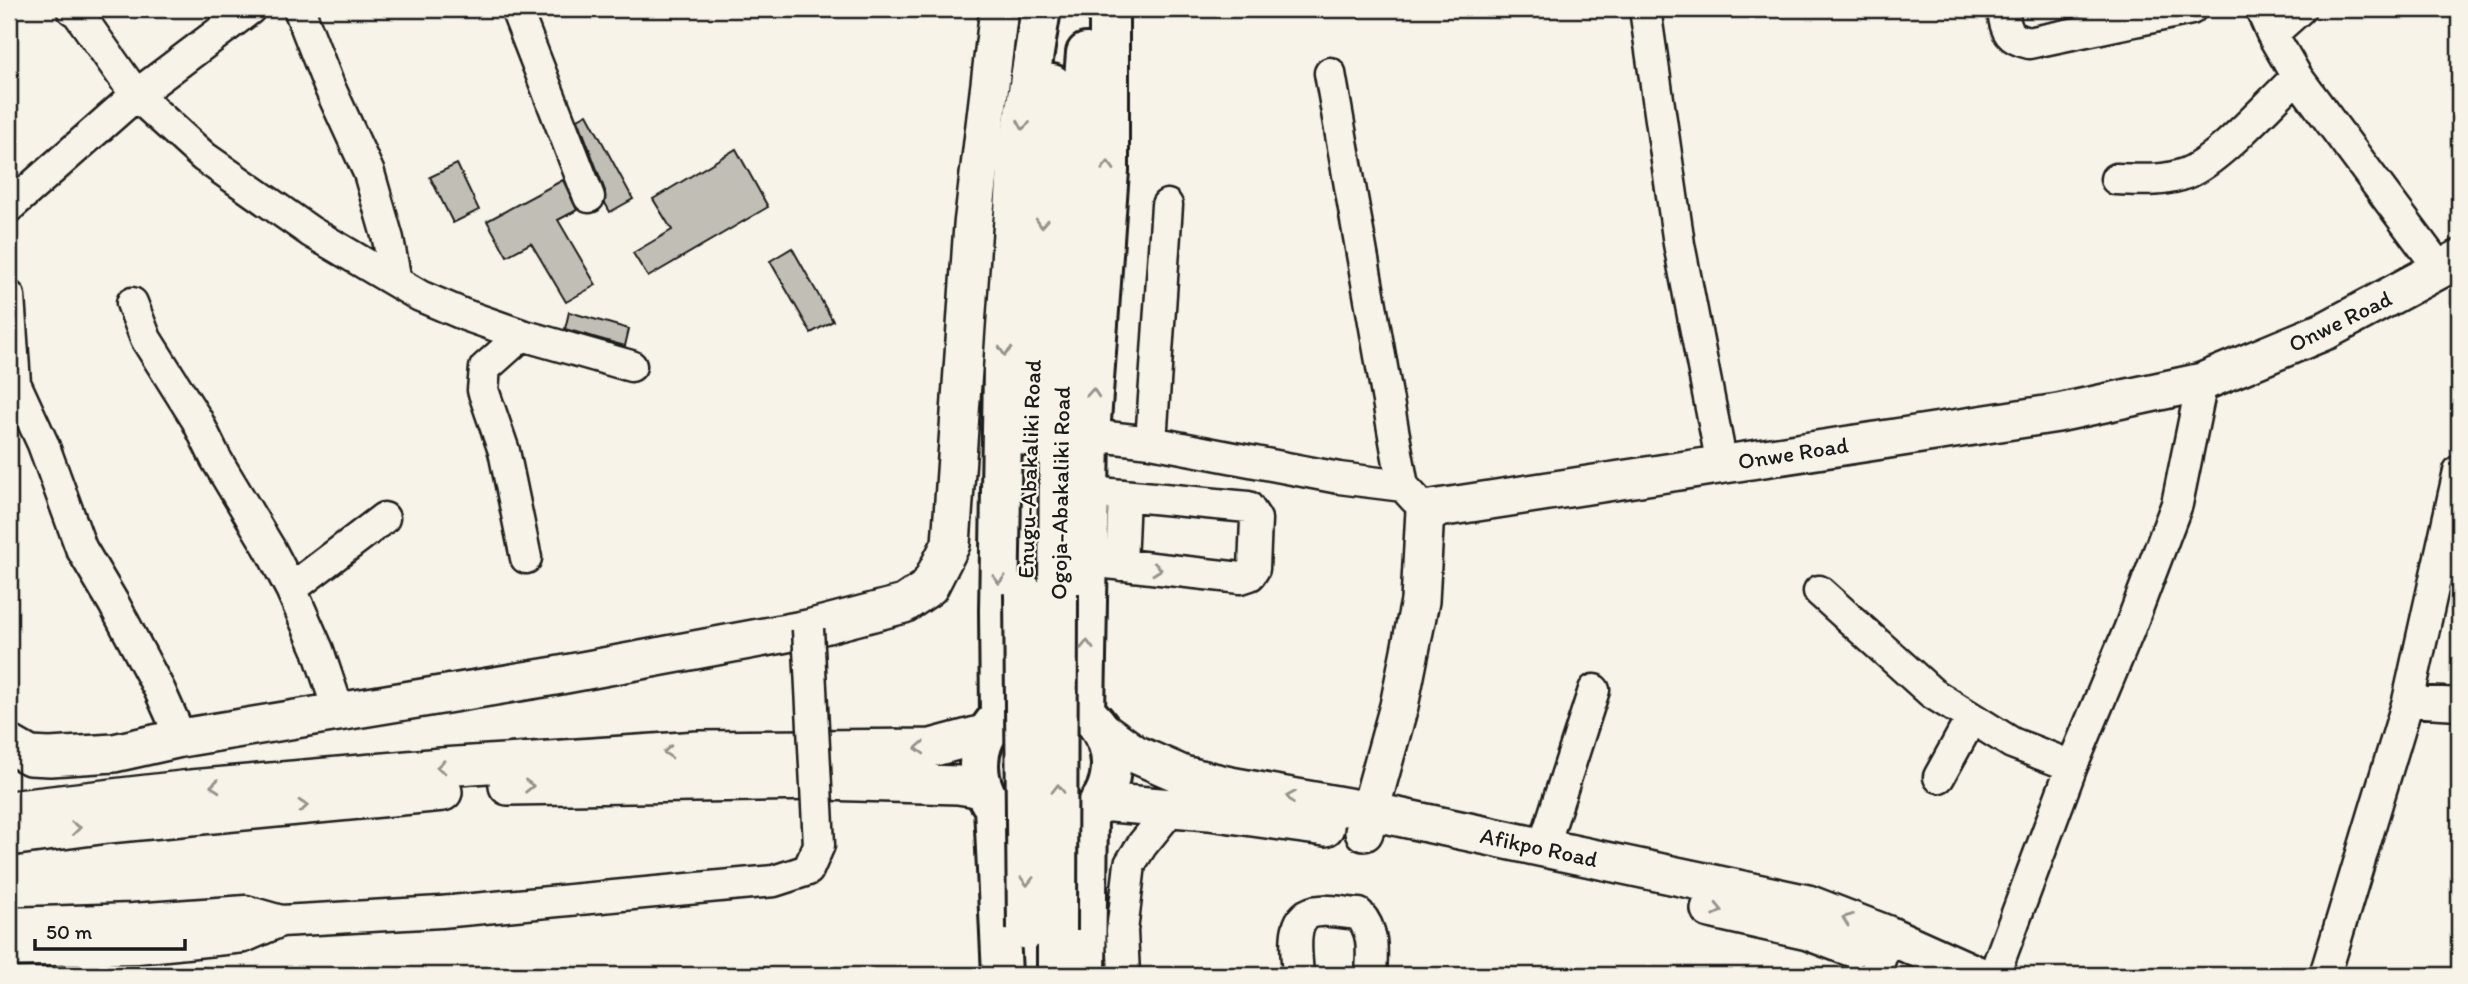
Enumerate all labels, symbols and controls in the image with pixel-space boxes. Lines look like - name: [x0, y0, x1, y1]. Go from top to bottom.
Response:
- one-way arrow: [1016, 119, 1031, 130]
- one-way arrow: [1101, 161, 1116, 172]
- one-way arrow: [1035, 218, 1050, 229]
- street label: Onwe Road: [2284, 284, 2397, 358]
- one-way arrow: [997, 346, 1012, 357]
- street label: Enugu-Abakaliki Road: [1011, 359, 1047, 579]
- street label: Ogoja-Abakaliki Road: [1044, 386, 1076, 600]
- one-way arrow: [1085, 387, 1100, 398]
- street label: Onwe Road: [1736, 430, 1851, 476]
- one-way arrow: [1151, 561, 1162, 576]
- one-way arrow: [992, 573, 1007, 584]
- one-way arrow: [1079, 639, 1095, 650]
- one-way arrow: [915, 741, 926, 756]
- one-way arrow: [663, 745, 674, 760]
- one-way arrow: [436, 759, 447, 774]
- one-way arrow: [525, 778, 535, 794]
- one-way arrow: [209, 779, 221, 794]
- one-way arrow: [1050, 783, 1066, 794]
- one-way arrow: [1285, 790, 1297, 805]
- one-way arrow: [298, 799, 309, 814]
- one-way arrow: [71, 821, 82, 836]
- street label: Afikpo Road: [1478, 821, 1601, 873]
- one-way arrow: [1019, 877, 1035, 887]
- one-way arrow: [1712, 902, 1724, 917]
- scale bar: [35, 907, 186, 951]
- one-way arrow: [1842, 914, 1854, 928]
- text: 50 m: [46, 919, 93, 944]

